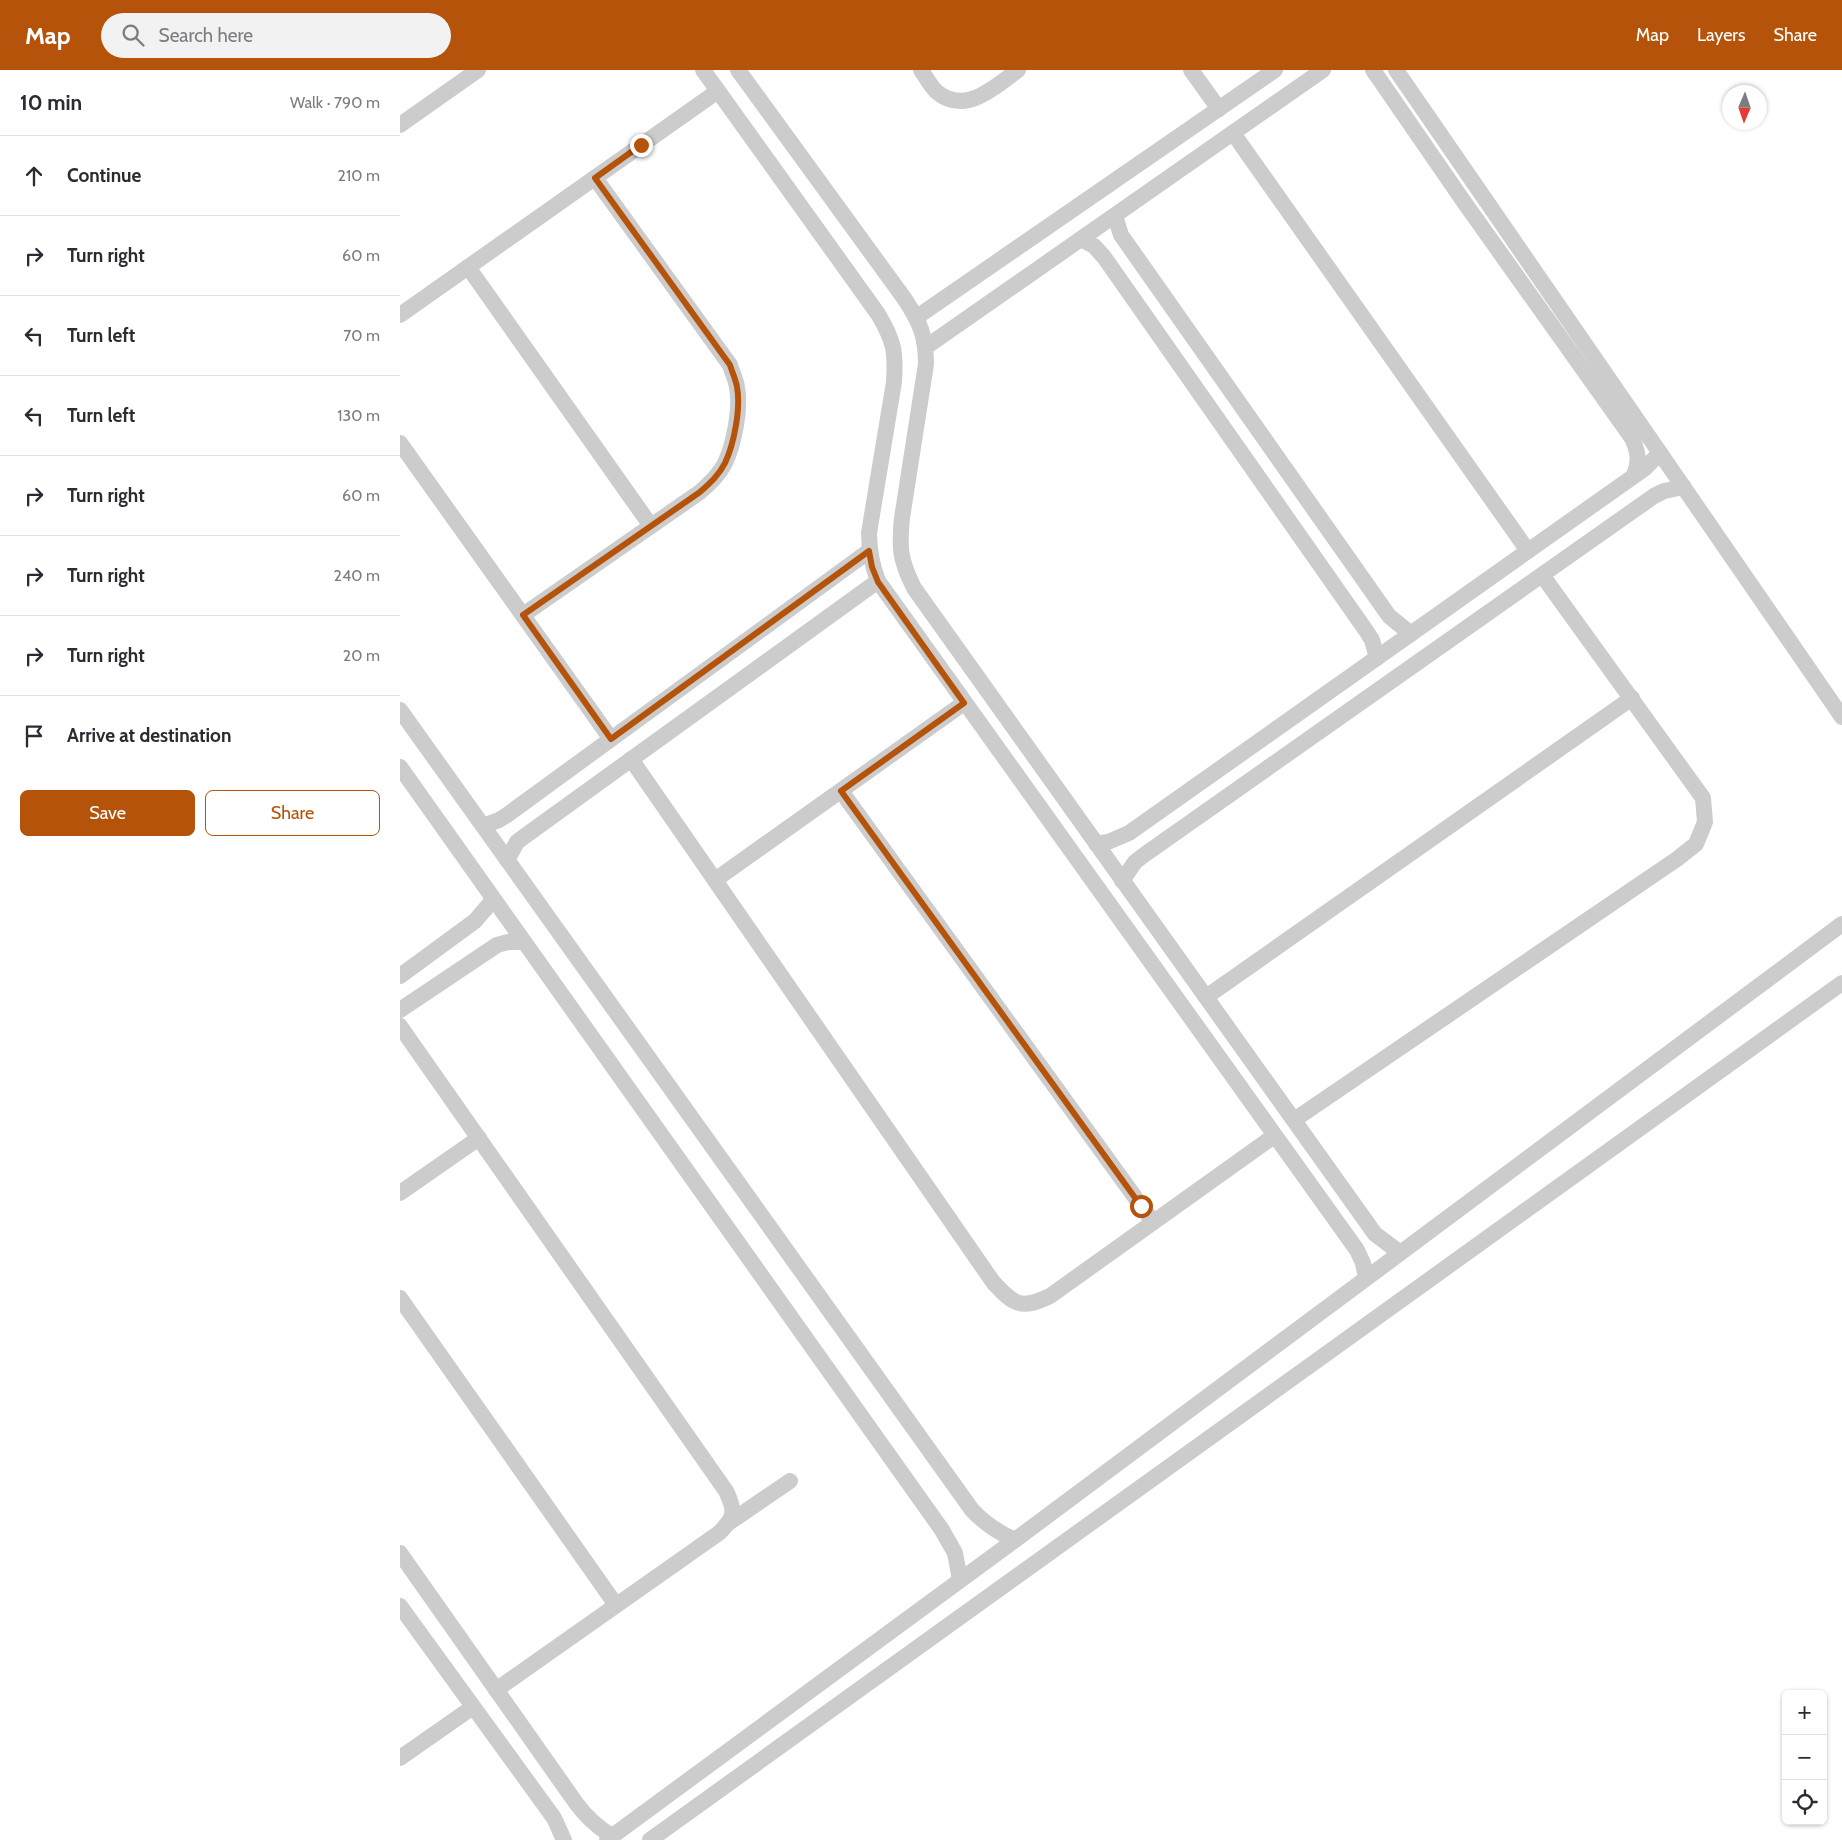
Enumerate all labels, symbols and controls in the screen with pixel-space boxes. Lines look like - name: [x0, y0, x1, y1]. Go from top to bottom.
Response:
- search box: [101, 13, 451, 58]
- text: Map: [25, 21, 71, 50]
- icon: search: [119, 21, 147, 49]
- text: Search here: [159, 24, 253, 47]
- text: Map: [1636, 24, 1669, 46]
- text: Layers: [1697, 24, 1746, 46]
- text: Share: [1774, 24, 1817, 46]
- north arrow: [1722, 85, 1767, 130]
- text: 10 min: [20, 90, 82, 115]
- text: Walk · 790 m: [290, 93, 380, 112]
- route end: [630, 134, 653, 157]
- icon: ahead: [20, 162, 48, 190]
- text: Continue: [67, 164, 141, 187]
- text: 210 m: [338, 166, 380, 185]
- icon: right: [20, 242, 48, 270]
- text: Turn right: [67, 244, 145, 267]
- text: 60 m: [342, 246, 380, 265]
- icon: left: [20, 322, 48, 350]
- text: Turn left: [67, 324, 135, 347]
- text: 70 m: [343, 326, 380, 345]
- icon: left: [20, 402, 48, 430]
- text: Turn left: [67, 404, 135, 427]
- text: 130 m: [337, 406, 380, 425]
- icon: right: [20, 482, 48, 510]
- text: Turn right: [67, 484, 145, 507]
- text: 60 m: [342, 486, 380, 505]
- icon: right: [20, 562, 48, 590]
- text: Turn right: [67, 564, 145, 587]
- text: 240 m: [334, 566, 380, 585]
- icon: right: [20, 642, 48, 670]
- text: Turn right: [67, 644, 145, 667]
- text: 20 m: [343, 646, 380, 665]
- icon: arrive: [20, 722, 48, 750]
- text: Arrive at destination: [67, 724, 231, 747]
- button: Save: [20, 790, 195, 836]
- button: Share: [205, 790, 380, 836]
- route start: [1130, 1195, 1153, 1218]
- map controls: [1782, 1690, 1827, 1825]
- button: +: [1782, 1690, 1827, 1735]
- button: −: [1782, 1735, 1827, 1780]
- button: locate: [1782, 1780, 1827, 1825]

